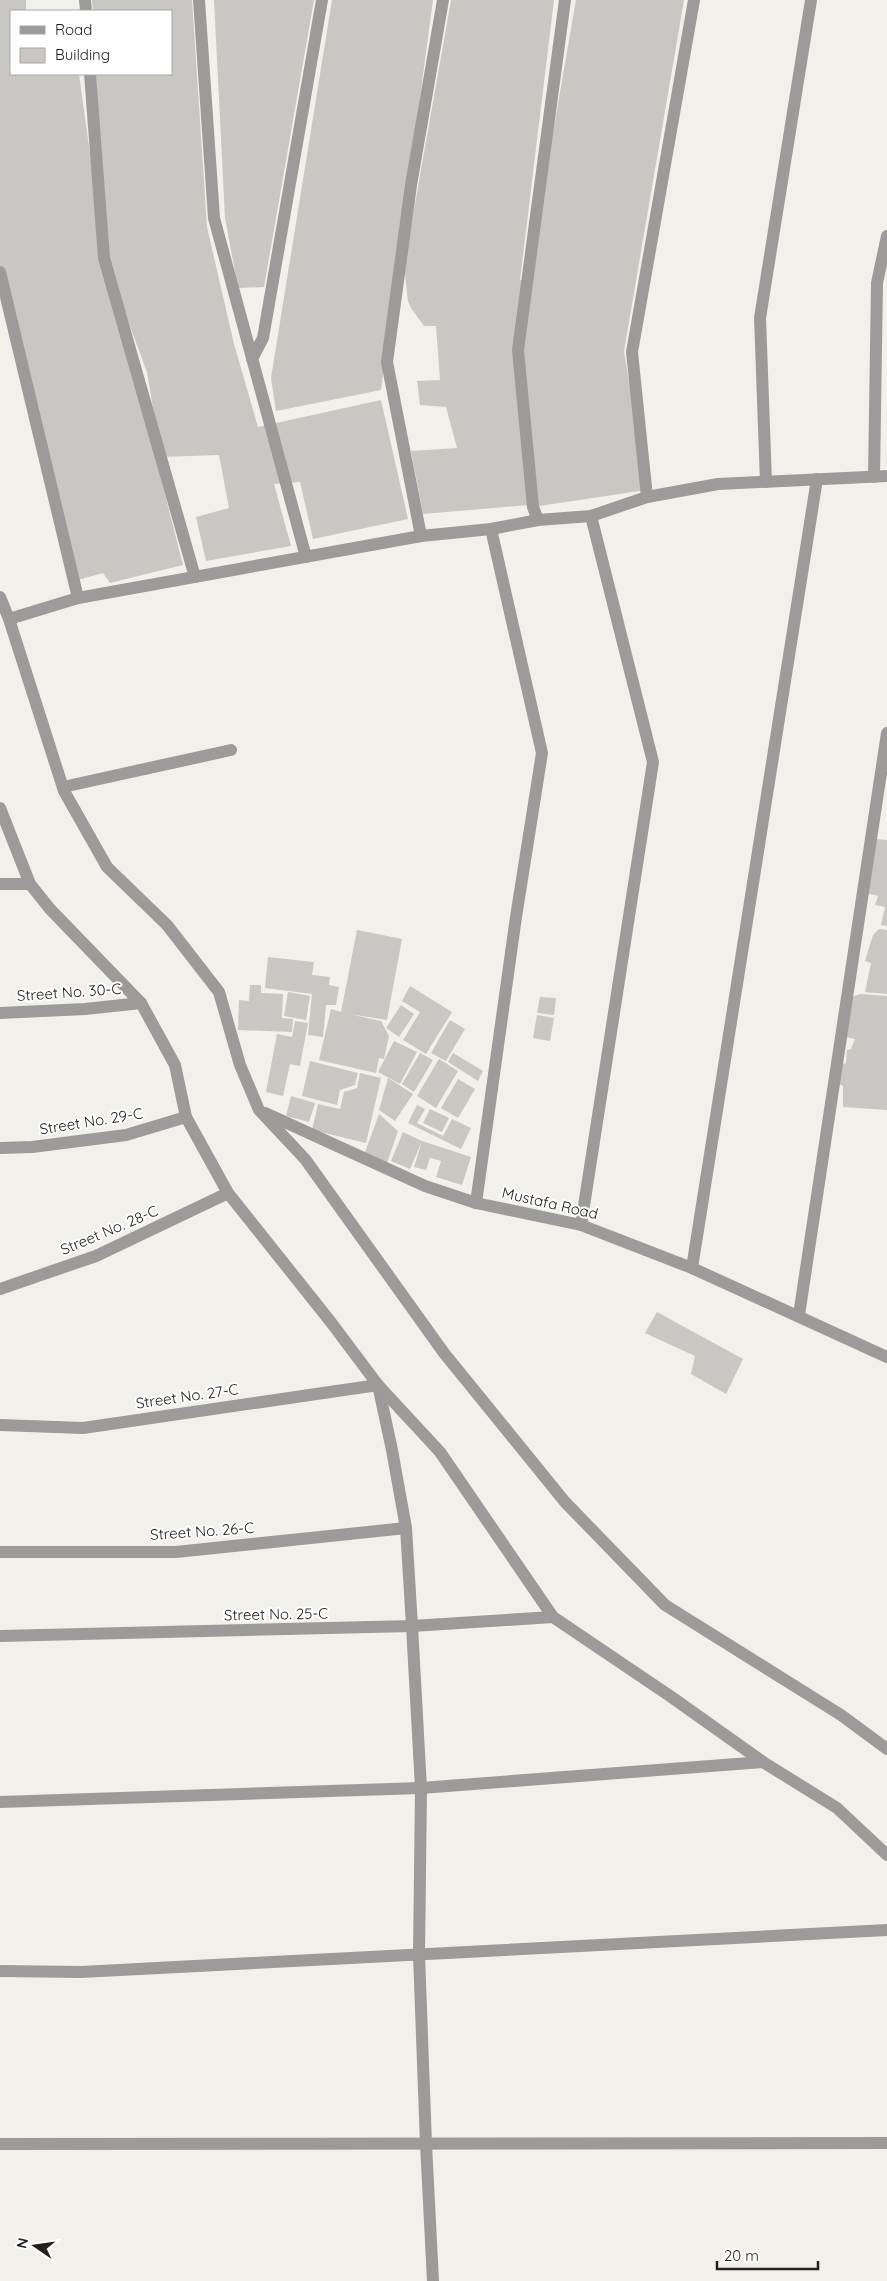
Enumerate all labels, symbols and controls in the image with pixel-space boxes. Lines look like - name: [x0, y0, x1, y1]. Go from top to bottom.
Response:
- legend: [10, 10, 172, 75]
- text: Road: [55, 20, 92, 39]
- text: Building: [55, 45, 110, 64]
- street label: Street No. 30-C: [16, 979, 122, 1005]
- street label: Street No. 29-C: [38, 1103, 144, 1139]
- street label: Mustafa Road: [500, 1183, 600, 1223]
- street label: Street No. 28-C: [57, 1201, 161, 1259]
- street label: Street No. 27-C: [135, 1379, 240, 1413]
- street label: Street No. 26-C: [150, 1518, 255, 1544]
- street label: Street No. 25-C: [224, 1604, 328, 1624]
- north arrow: [10, 2221, 60, 2271]
- text: N: [12, 2236, 32, 2250]
- scale bar: [717, 2238, 818, 2270]
- text: 20 m: [724, 2246, 759, 2265]

